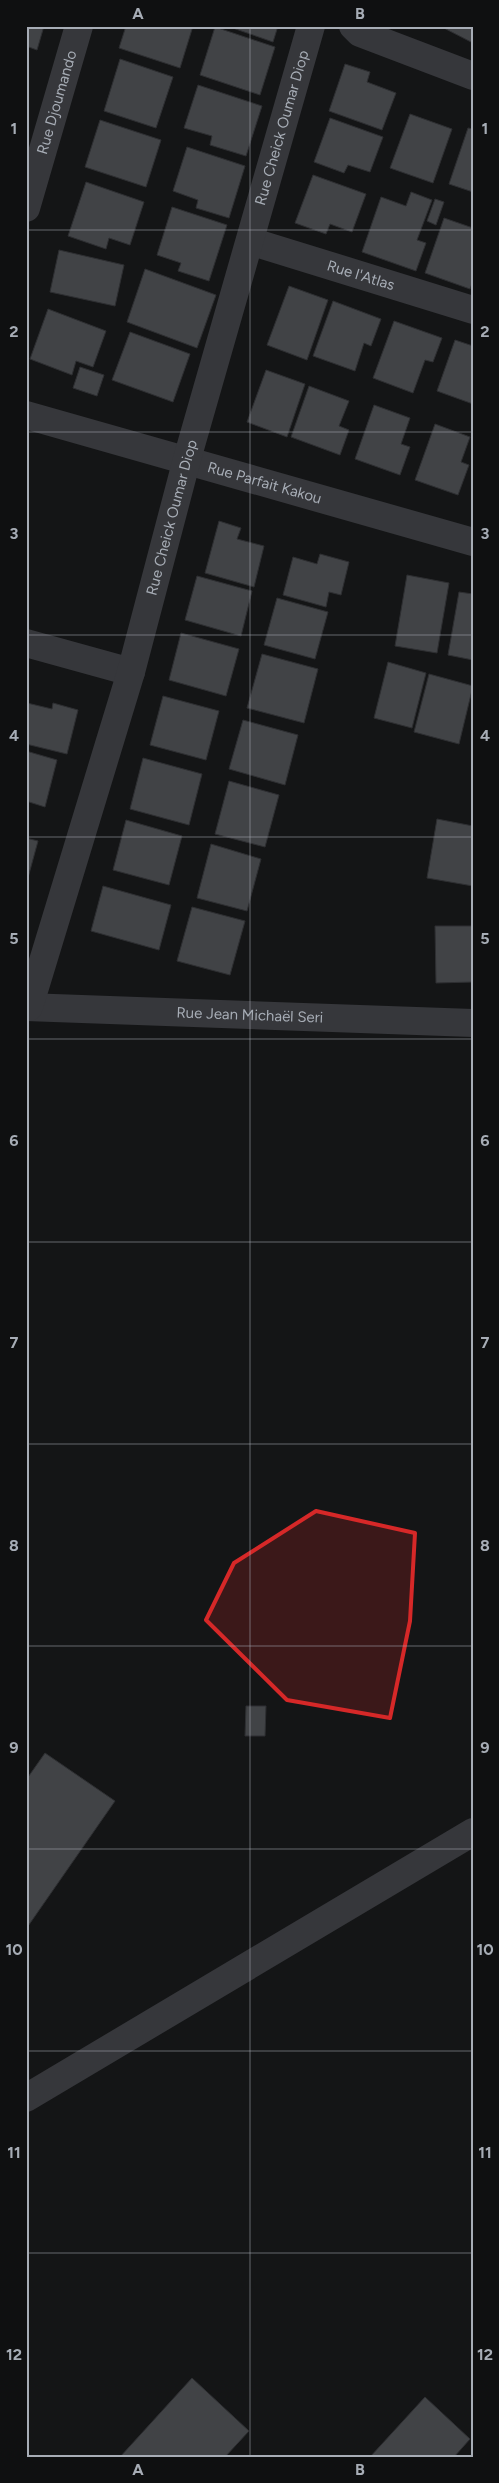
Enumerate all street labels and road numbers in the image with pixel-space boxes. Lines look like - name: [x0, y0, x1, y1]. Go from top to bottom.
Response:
- street label: Rue Djoumando: [33, 48, 80, 156]
- street label: Rue Cheick Oumar Diop: [251, 48, 313, 207]
- street label: Rue l'Atlas: [325, 256, 397, 294]
- street label: Rue Cheick Oumar Diop: [143, 437, 201, 597]
- street label: Rue Parfait Kakou: [205, 458, 324, 508]
- street label: Rue Jean Michaël Seri: [176, 1003, 324, 1027]

